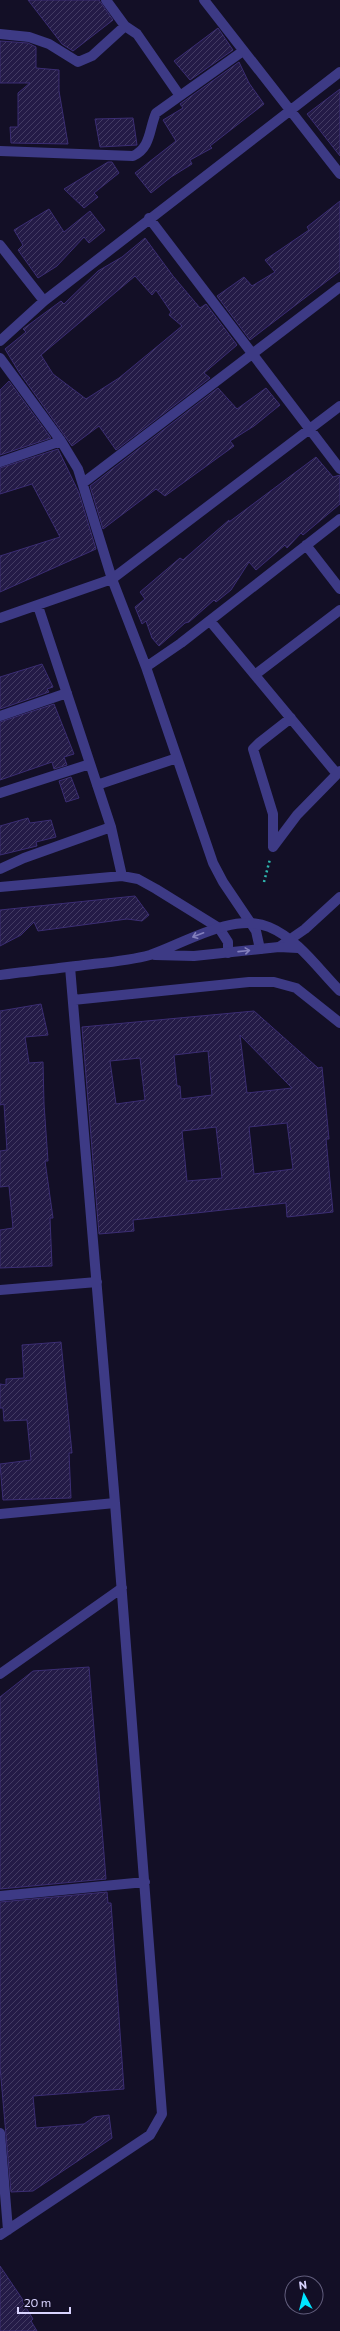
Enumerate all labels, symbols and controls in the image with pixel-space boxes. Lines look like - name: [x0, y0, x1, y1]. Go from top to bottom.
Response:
- one-way arrow: [193, 931, 205, 939]
- one-way arrow: [237, 947, 250, 955]
- north arrow: [284, 2275, 324, 2315]
- text: N: [298, 2278, 308, 2292]
- scale bar: [18, 2289, 70, 2315]
- text: 20 m: [24, 2295, 51, 2309]

